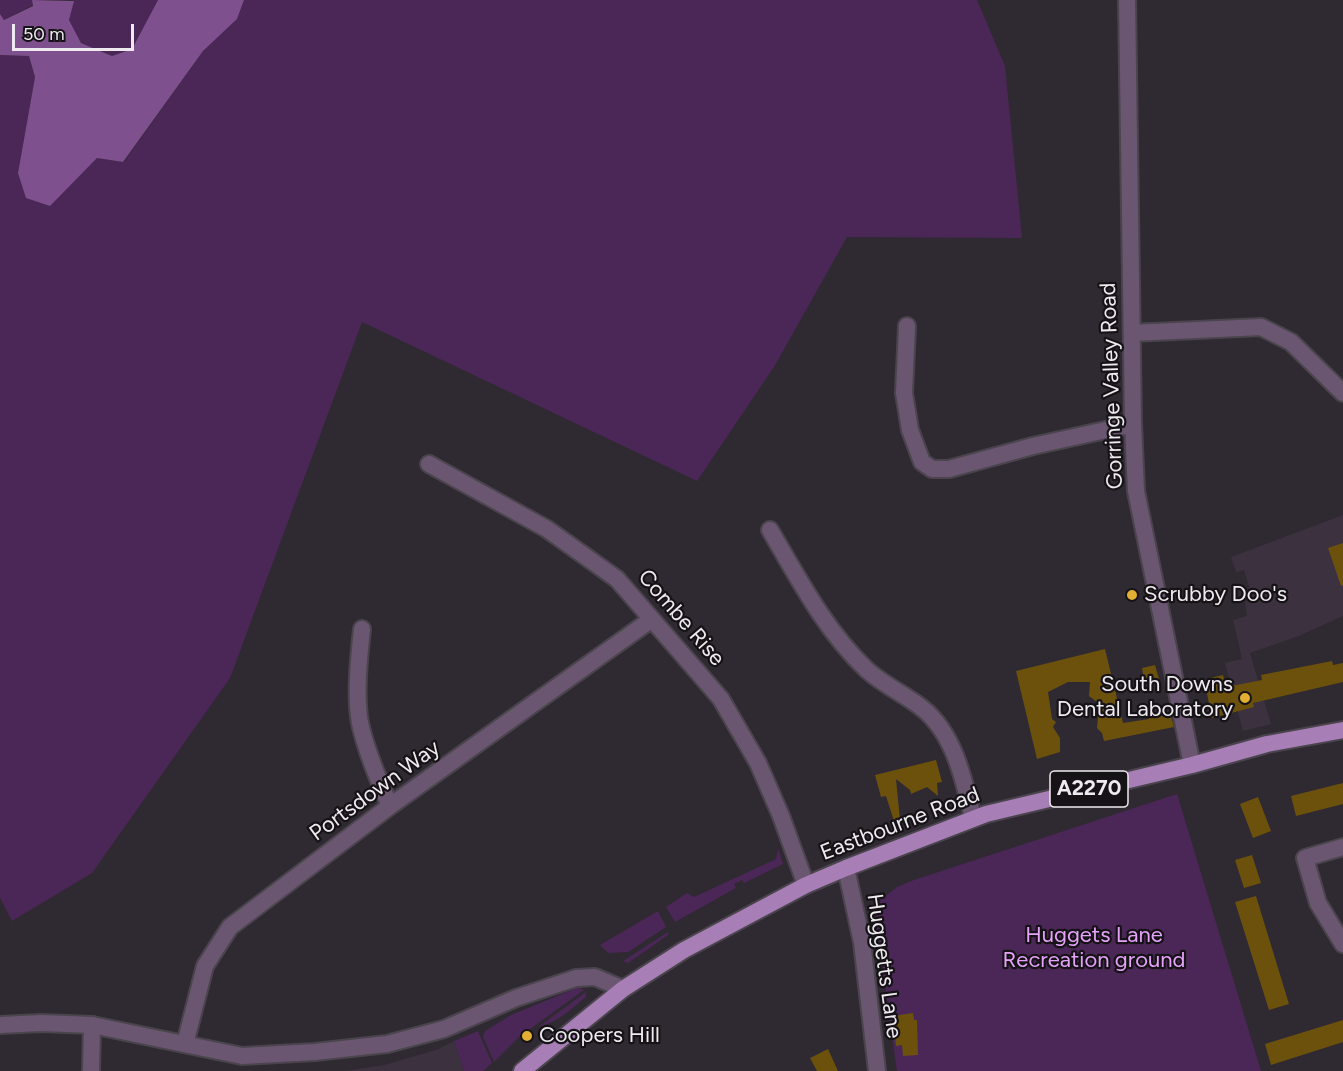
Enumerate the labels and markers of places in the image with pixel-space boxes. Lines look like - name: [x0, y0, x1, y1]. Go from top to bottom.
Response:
- place label: Scrubby Doo's: [1144, 582, 1287, 608]
- marker: Scrubby Doo's: [1125, 588, 1139, 602]
- place label: South Downs Dental Laboratory: [1057, 672, 1233, 724]
- marker: South Downs Dental Laboratory: [1238, 691, 1252, 705]
- place label: Coopers Hill: [539, 1023, 660, 1049]
- marker: Coopers Hill: [520, 1029, 534, 1043]

